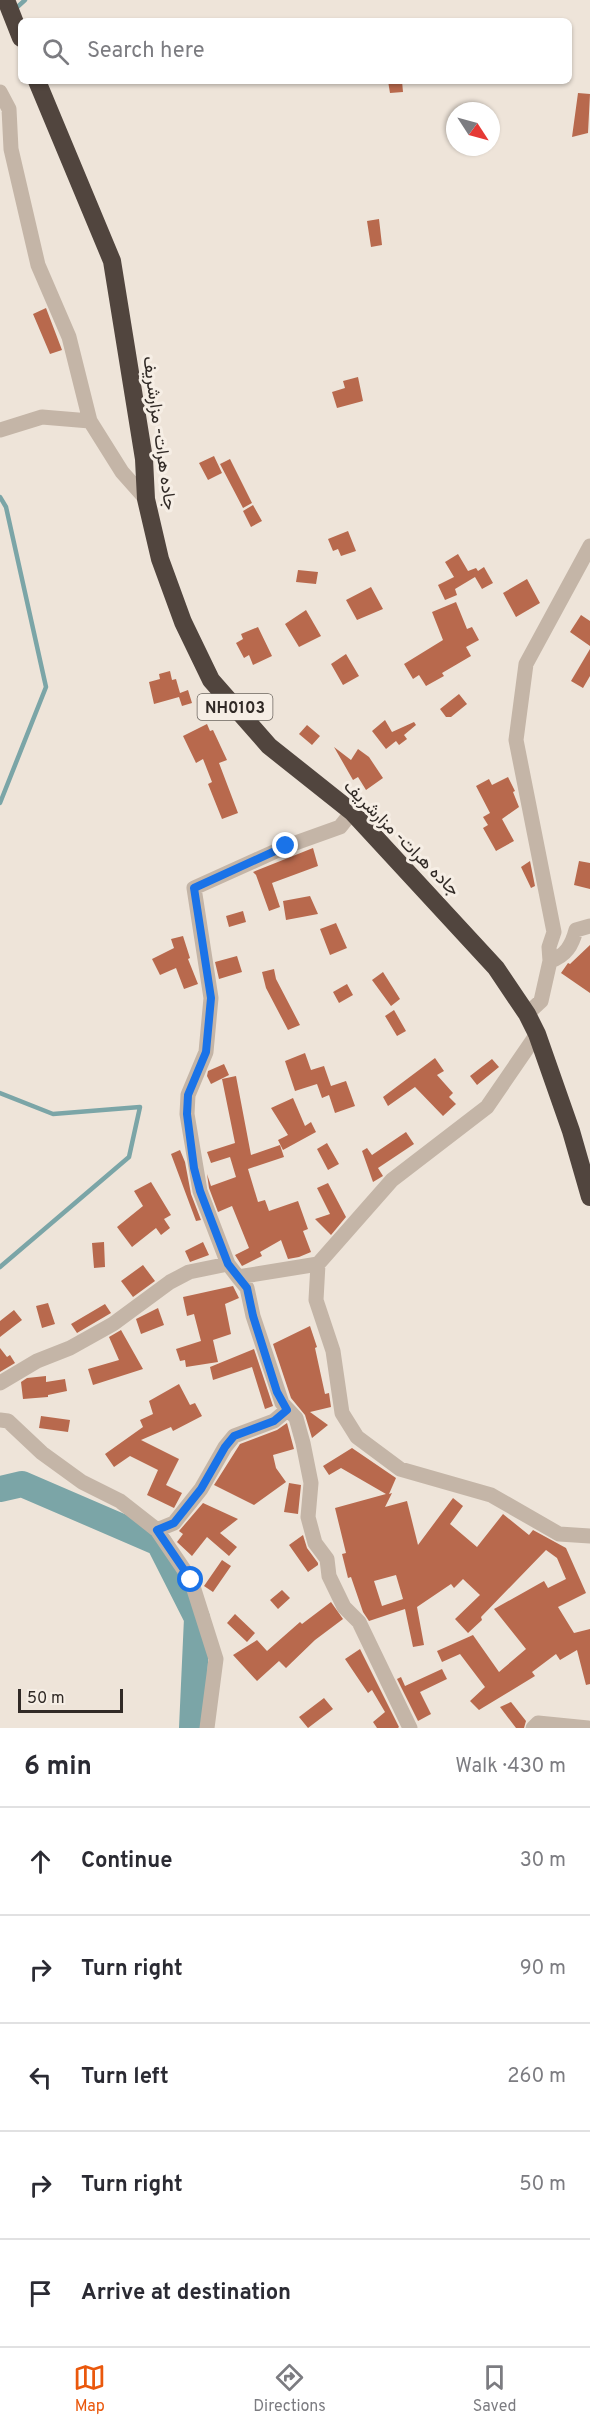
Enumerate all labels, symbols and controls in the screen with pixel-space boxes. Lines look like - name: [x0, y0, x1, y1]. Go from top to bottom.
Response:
- search box: [18, 18, 572, 84]
- icon: search: [39, 35, 72, 68]
- text: Search here: [87, 38, 205, 65]
- north arrow: [446, 102, 500, 156]
- street label: جاده هرات- مزارشریف: [136, 355, 181, 512]
- road number: NH0103: [198, 694, 272, 720]
- street label: جاده هرات- مزارشریف: [338, 776, 464, 902]
- route end: [272, 832, 298, 858]
- route start: [177, 1566, 203, 1592]
- scale bar: [18, 1686, 123, 1714]
- text: 50 m: [27, 1689, 65, 1709]
- text: 6 min: [24, 1751, 92, 1784]
- text: Walk · 430 m: [455, 1754, 566, 1780]
- icon: ahead: [24, 1845, 57, 1878]
- text: Continue: [81, 1848, 172, 1875]
- text: 30 m: [520, 1848, 566, 1874]
- icon: right: [24, 1953, 57, 1986]
- text: Turn right: [81, 1956, 183, 1983]
- text: 90 m: [520, 1956, 566, 1982]
- icon: left: [24, 2061, 57, 2094]
- text: Turn left: [81, 2064, 169, 2091]
- text: 260 m: [507, 2064, 566, 2090]
- icon: right: [24, 2169, 57, 2202]
- text: Turn right: [81, 2172, 183, 2199]
- text: 50 m: [519, 2172, 566, 2198]
- icon: arrive: [24, 2277, 57, 2310]
- text: Arrive at destination: [81, 2280, 291, 2307]
- tab: Map: [73, 2361, 106, 2417]
- tab: Directions: [253, 2361, 326, 2417]
- tab: Saved: [473, 2361, 517, 2417]

